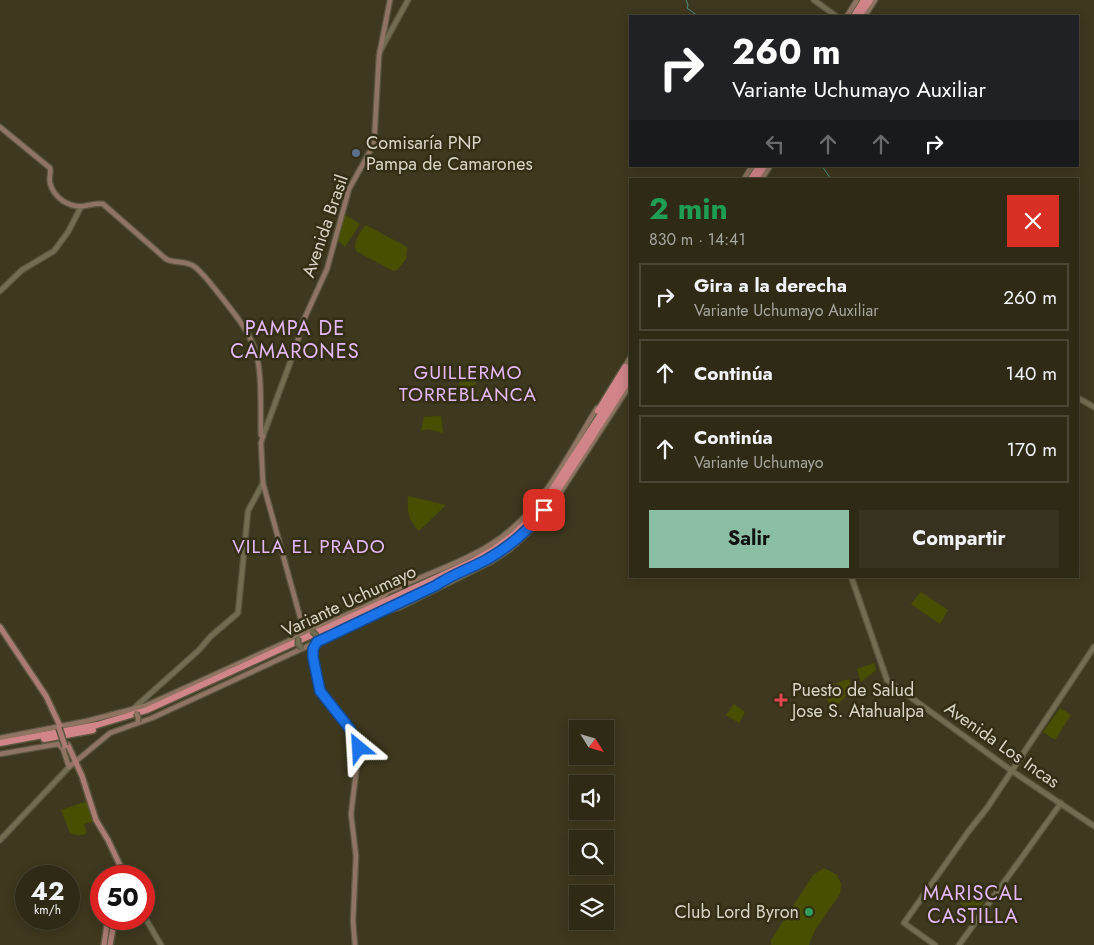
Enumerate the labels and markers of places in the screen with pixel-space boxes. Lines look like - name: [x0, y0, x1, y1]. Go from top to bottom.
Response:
- place label: Comisaría PNP Pampa de Camarones: [366, 130, 533, 177]
- marker: Comisaría PNP Pampa de Camarones: [350, 147, 362, 159]
- pin: [523, 489, 565, 531]
- place label: Puesto de Salud Jose S. Atahualpa: [790, 677, 924, 724]
- marker: Puesto de Salud Jose S. Atahualpa: [774, 693, 788, 707]
- place label: Club Lord Byron: [675, 899, 799, 925]
- marker: Club Lord Byron: [803, 906, 815, 918]

